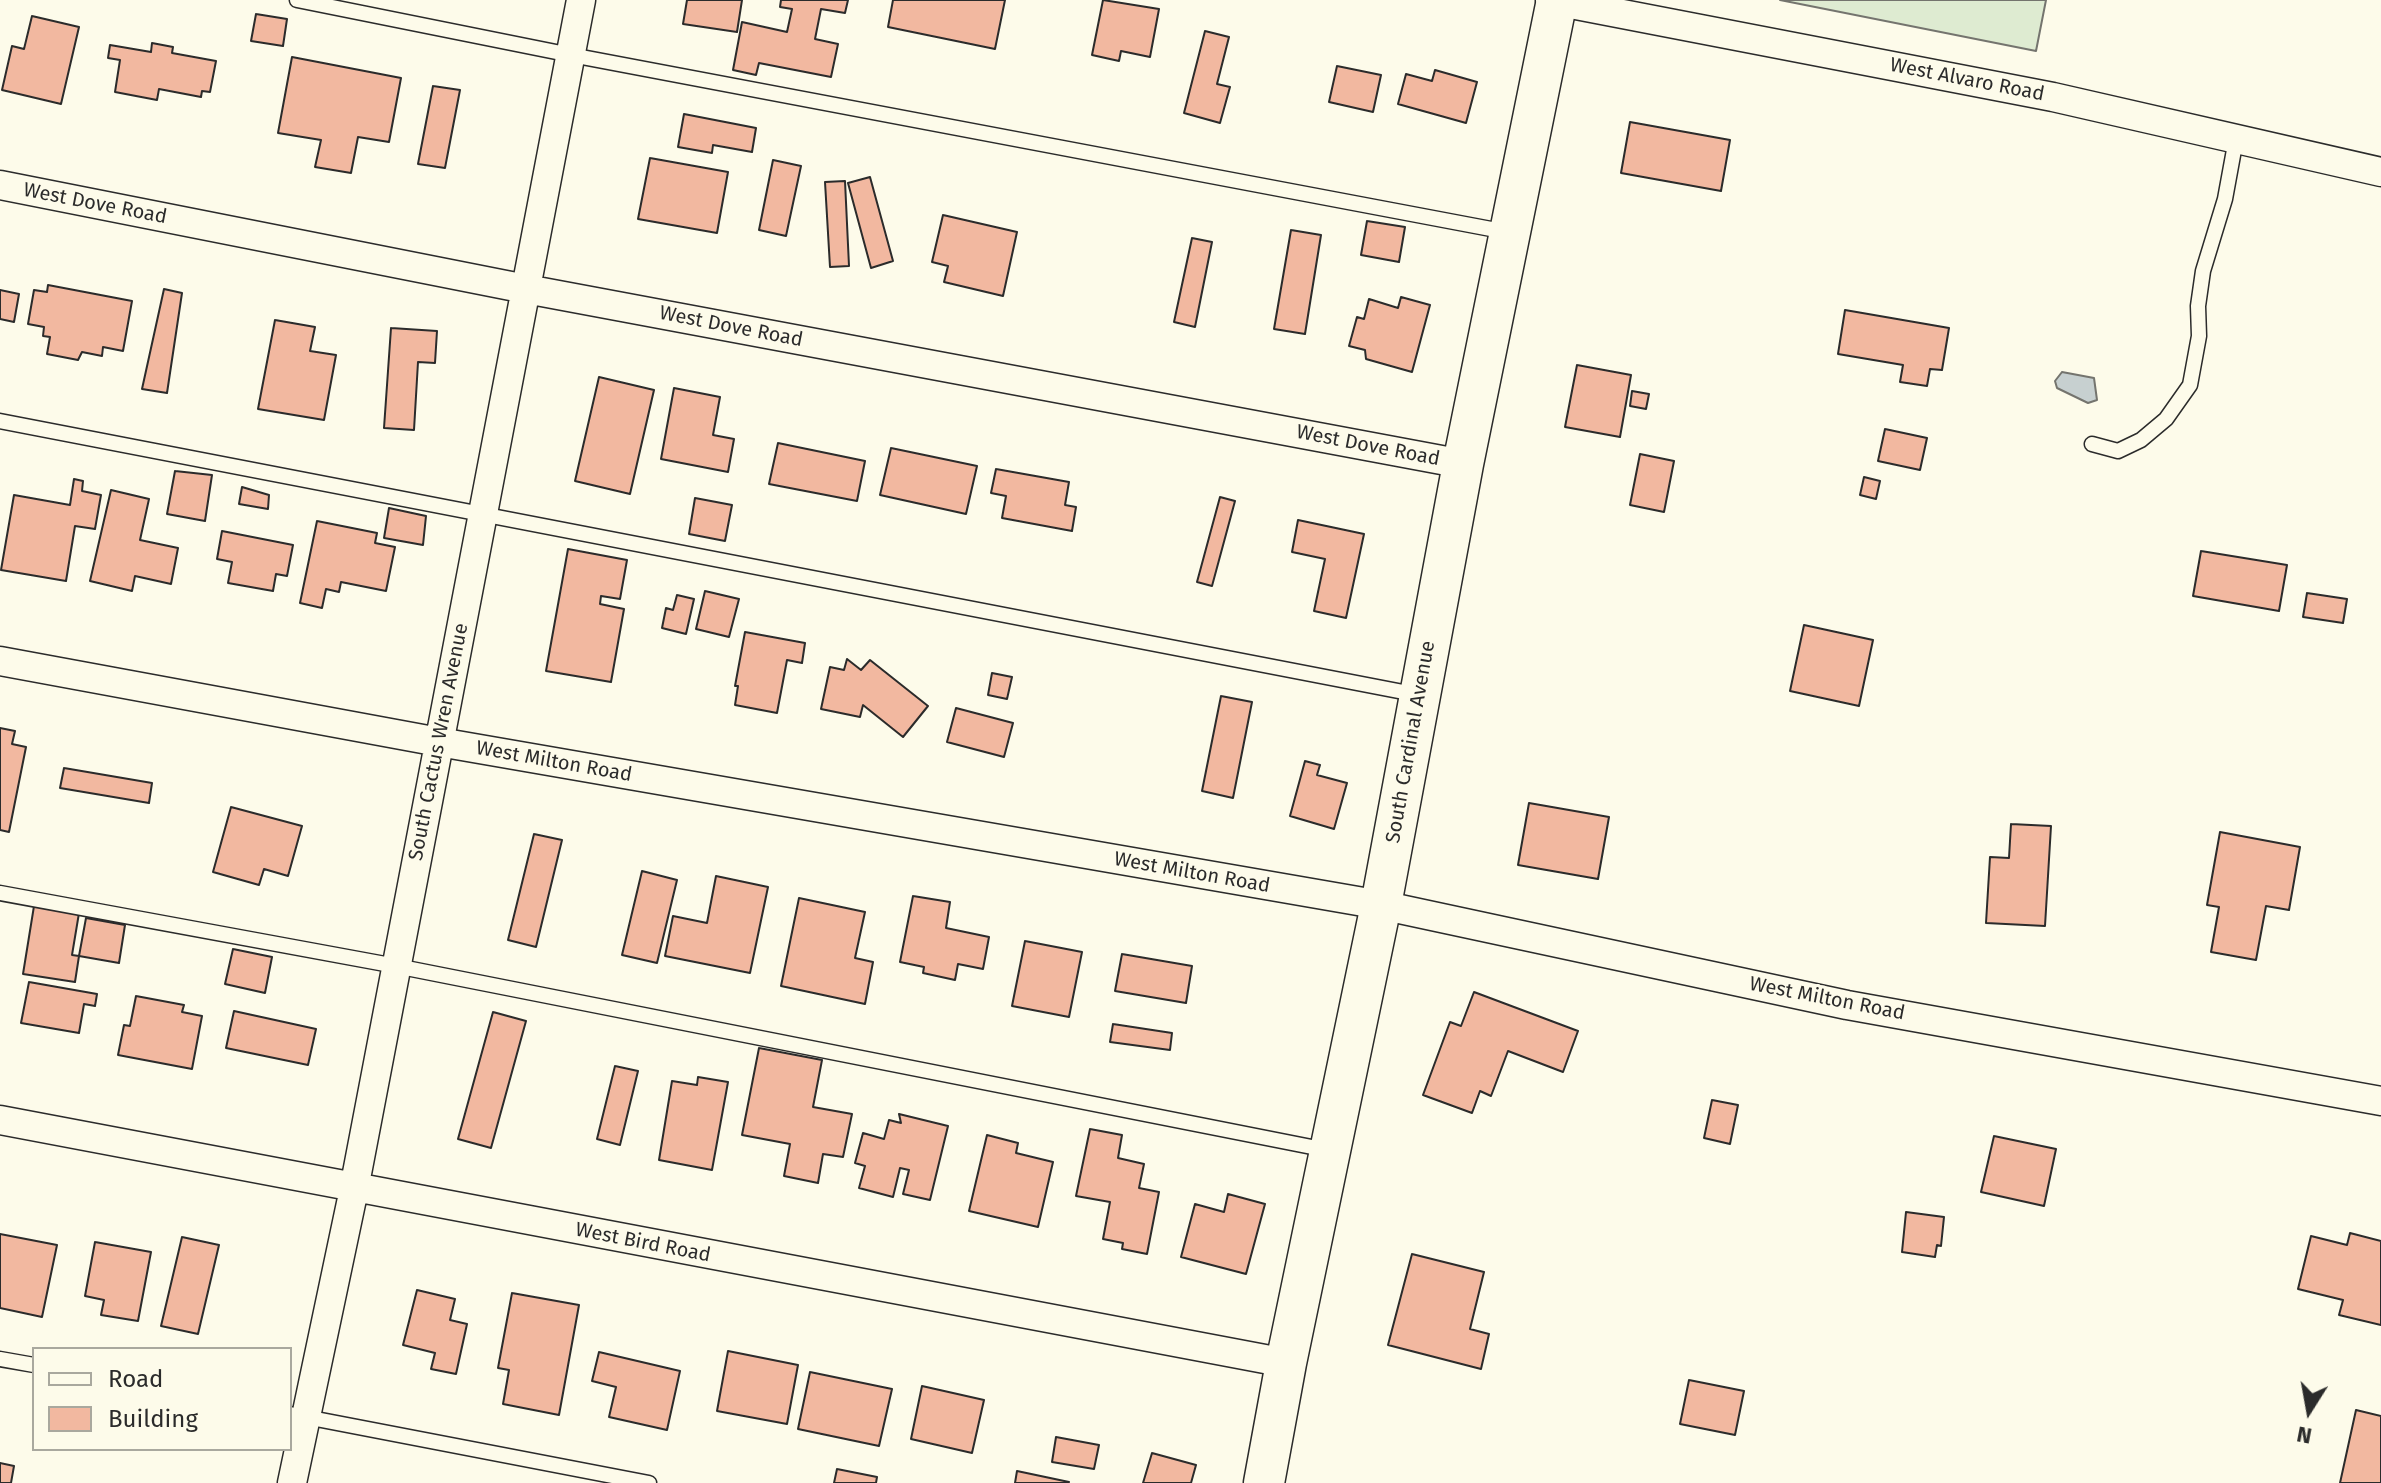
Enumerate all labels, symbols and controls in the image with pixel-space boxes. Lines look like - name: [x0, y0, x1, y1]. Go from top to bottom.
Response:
- street label: West Alvaro Road: [1888, 53, 2046, 107]
- street label: West Dove Road: [21, 178, 169, 230]
- street label: West Dove Road: [657, 301, 805, 353]
- street label: West Dove Road: [1294, 420, 1442, 472]
- street label: South Cactus Wren Avenue: [404, 621, 474, 863]
- street label: South Cardinal Avenue: [1381, 639, 1441, 845]
- street label: West Milton Road: [474, 736, 634, 788]
- street label: West Milton Road: [1112, 847, 1272, 899]
- street label: West Milton Road: [1747, 972, 1907, 1026]
- street label: West Bird Road: [573, 1218, 713, 1268]
- legend: [32, 1347, 292, 1451]
- text: Road: [108, 1365, 163, 1393]
- north arrow: [2269, 1371, 2349, 1451]
- text: Building: [108, 1405, 198, 1433]
- text: N: [2295, 1420, 2314, 1450]

